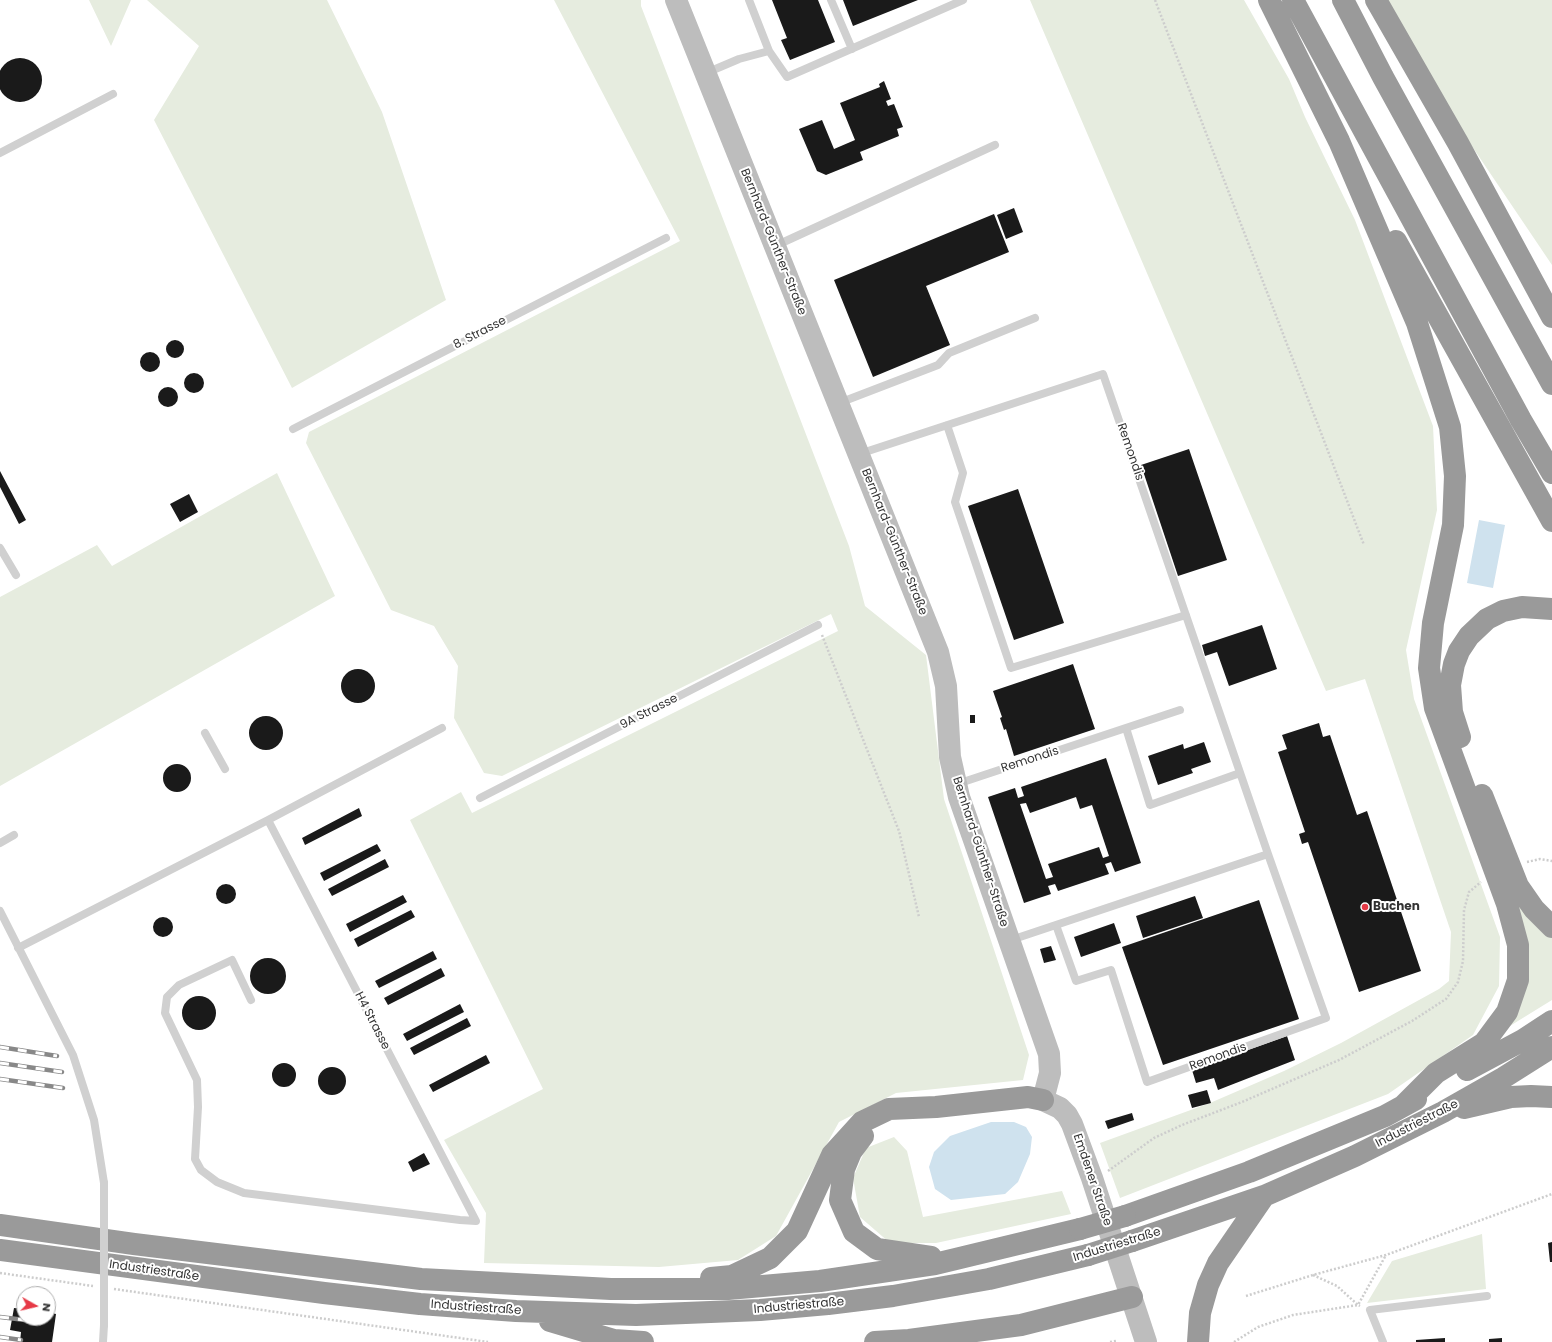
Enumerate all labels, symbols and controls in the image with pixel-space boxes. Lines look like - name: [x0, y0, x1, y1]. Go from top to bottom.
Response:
- street label: Bernhard-Günther-Straße: [737, 167, 809, 317]
- street label: 8. Strasse: [451, 314, 509, 352]
- street label: Remondis: [1113, 421, 1147, 483]
- street label: Bernhard-Günther-Straße: [858, 467, 930, 617]
- street label: 9A Strasse: [618, 691, 680, 733]
- street label: Remondis: [999, 744, 1061, 776]
- street label: Bernhard-Günther-Straße: [949, 775, 1011, 929]
- place label: Buchen: [1373, 900, 1420, 914]
- marker: Buchen: [1360, 902, 1370, 912]
- street label: H4 Strasse: [351, 990, 393, 1052]
- street label: Remondis: [1187, 1040, 1249, 1074]
- street label: Industriestraße: [1373, 1097, 1461, 1151]
- street label: Emdener Straße: [1069, 1132, 1115, 1228]
- street label: Industriestraße: [1071, 1225, 1163, 1265]
- street label: Industriestraße: [108, 1258, 200, 1284]
- north arrow: [16, 1286, 56, 1326]
- street label: Industriestraße: [753, 1295, 845, 1317]
- street label: Industriestraße: [430, 1298, 522, 1318]
- text: N: [38, 1302, 55, 1313]

